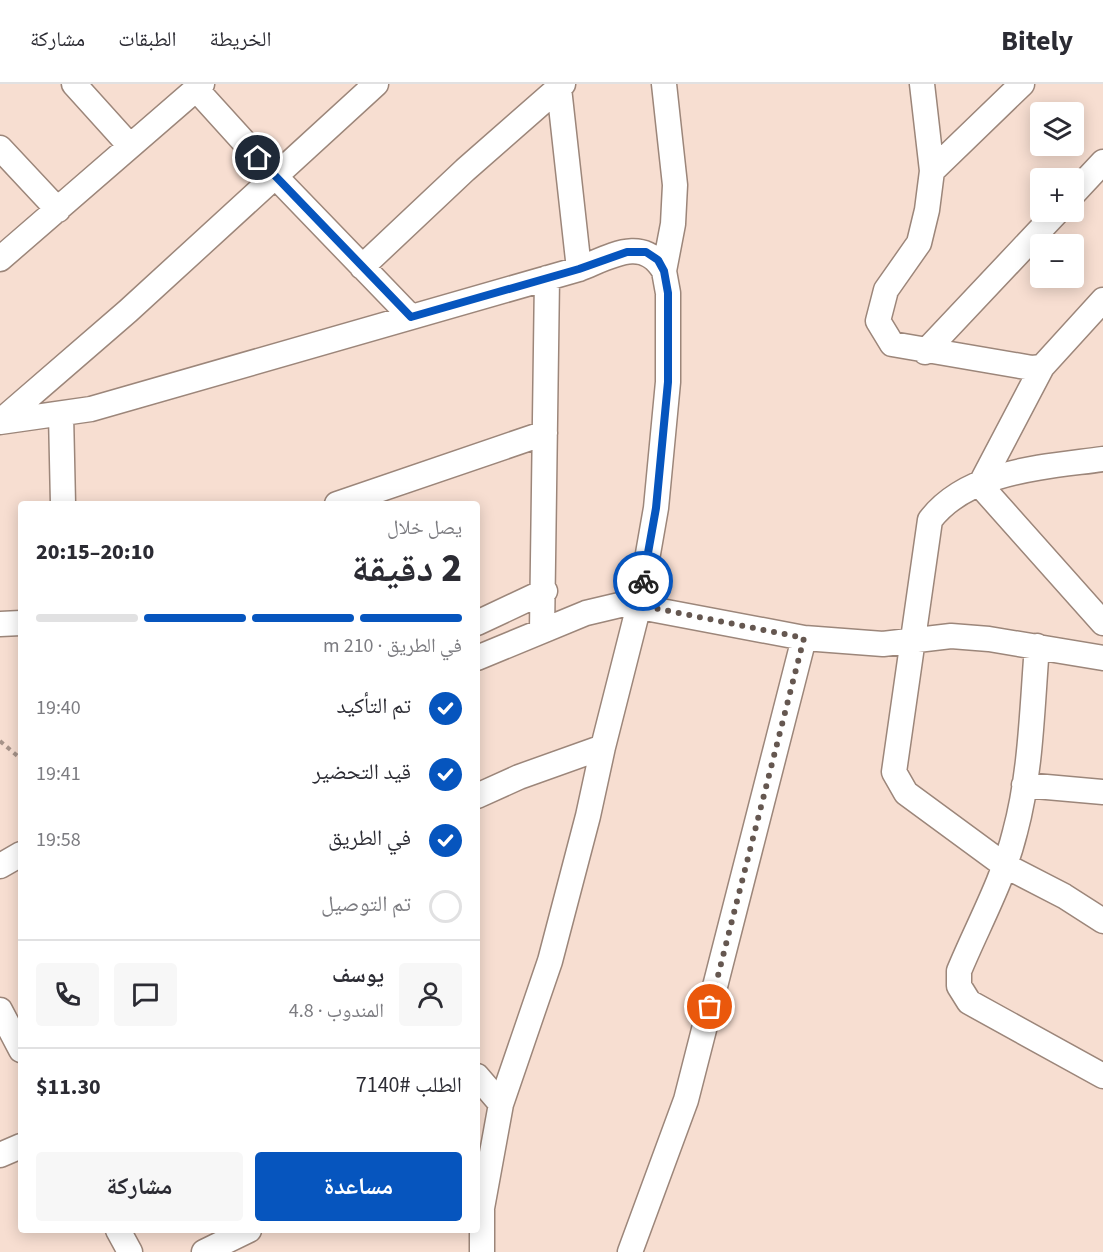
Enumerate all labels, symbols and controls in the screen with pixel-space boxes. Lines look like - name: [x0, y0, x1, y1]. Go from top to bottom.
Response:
- text: Bitely: [1001, 21, 1073, 61]
- text: مشاركة: [30, 24, 85, 54]
- text: الطبقات: [118, 24, 177, 54]
- text: الخريطة: [210, 24, 271, 54]
- map controls: [1030, 102, 1084, 288]
- button: layers: [1030, 102, 1084, 156]
- pin: [232, 132, 283, 183]
- icon: home: [241, 141, 274, 174]
- button: +: [1030, 168, 1084, 222]
- button: −: [1030, 234, 1084, 288]
- text: يصل خلال: [387, 514, 462, 542]
- text: 20:10–20:15: [36, 536, 154, 568]
- text: 2 دقيقة: [351, 541, 462, 597]
- courier: [613, 551, 673, 611]
- icon: bike: [627, 565, 660, 598]
- text: في الطريق · 210 m: [323, 632, 462, 660]
- text: تم التأكيد: [337, 690, 411, 722]
- icon: check: [429, 692, 462, 725]
- text: 19:40: [36, 694, 81, 722]
- text: قيد التحضير: [313, 756, 411, 788]
- icon: check: [429, 758, 462, 791]
- text: 19:41: [36, 760, 81, 788]
- text: في الطريق: [328, 822, 411, 854]
- icon: check: [429, 824, 462, 857]
- text: 19:58: [36, 826, 81, 854]
- text: تم التوصيل: [321, 888, 411, 920]
- text: يوسف: [332, 959, 384, 991]
- button: phone: [36, 963, 99, 1026]
- button: chat: [114, 963, 177, 1026]
- button: person: [399, 963, 462, 1026]
- pin: [684, 981, 735, 1032]
- icon: bag: [693, 990, 726, 1023]
- text: المندوب · 4.8: [289, 997, 384, 1025]
- text: الطلب #7140: [356, 1069, 462, 1101]
- text: $11.30: [36, 1071, 101, 1103]
- button: مشاركة: [36, 1152, 243, 1221]
- button: مساعدة: [255, 1152, 462, 1221]

